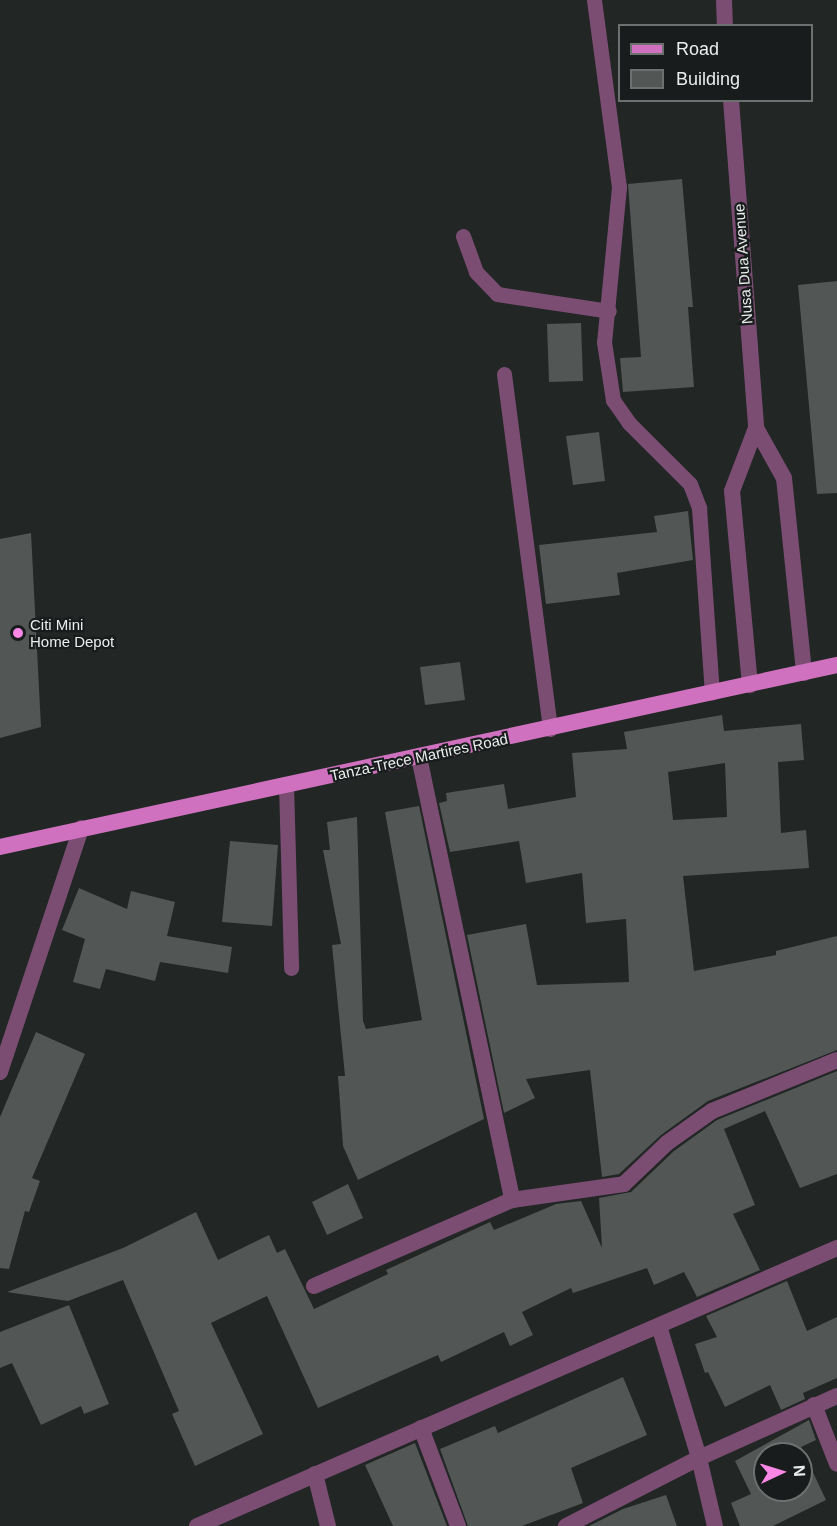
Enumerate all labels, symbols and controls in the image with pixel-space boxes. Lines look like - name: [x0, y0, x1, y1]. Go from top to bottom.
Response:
- legend: [618, 24, 813, 102]
- text: Road: [676, 39, 719, 59]
- text: Building: [676, 69, 740, 89]
- street label: Nusa Dua Avenue: [730, 203, 756, 325]
- place label: Citi Mini Home Depot: [30, 615, 114, 650]
- marker: Citi Mini Home Depot: [11, 626, 25, 640]
- street label: Tanza-Trece Martires Road: [329, 729, 509, 785]
- north arrow: [753, 1442, 813, 1502]
- text: N: [791, 1464, 808, 1477]

